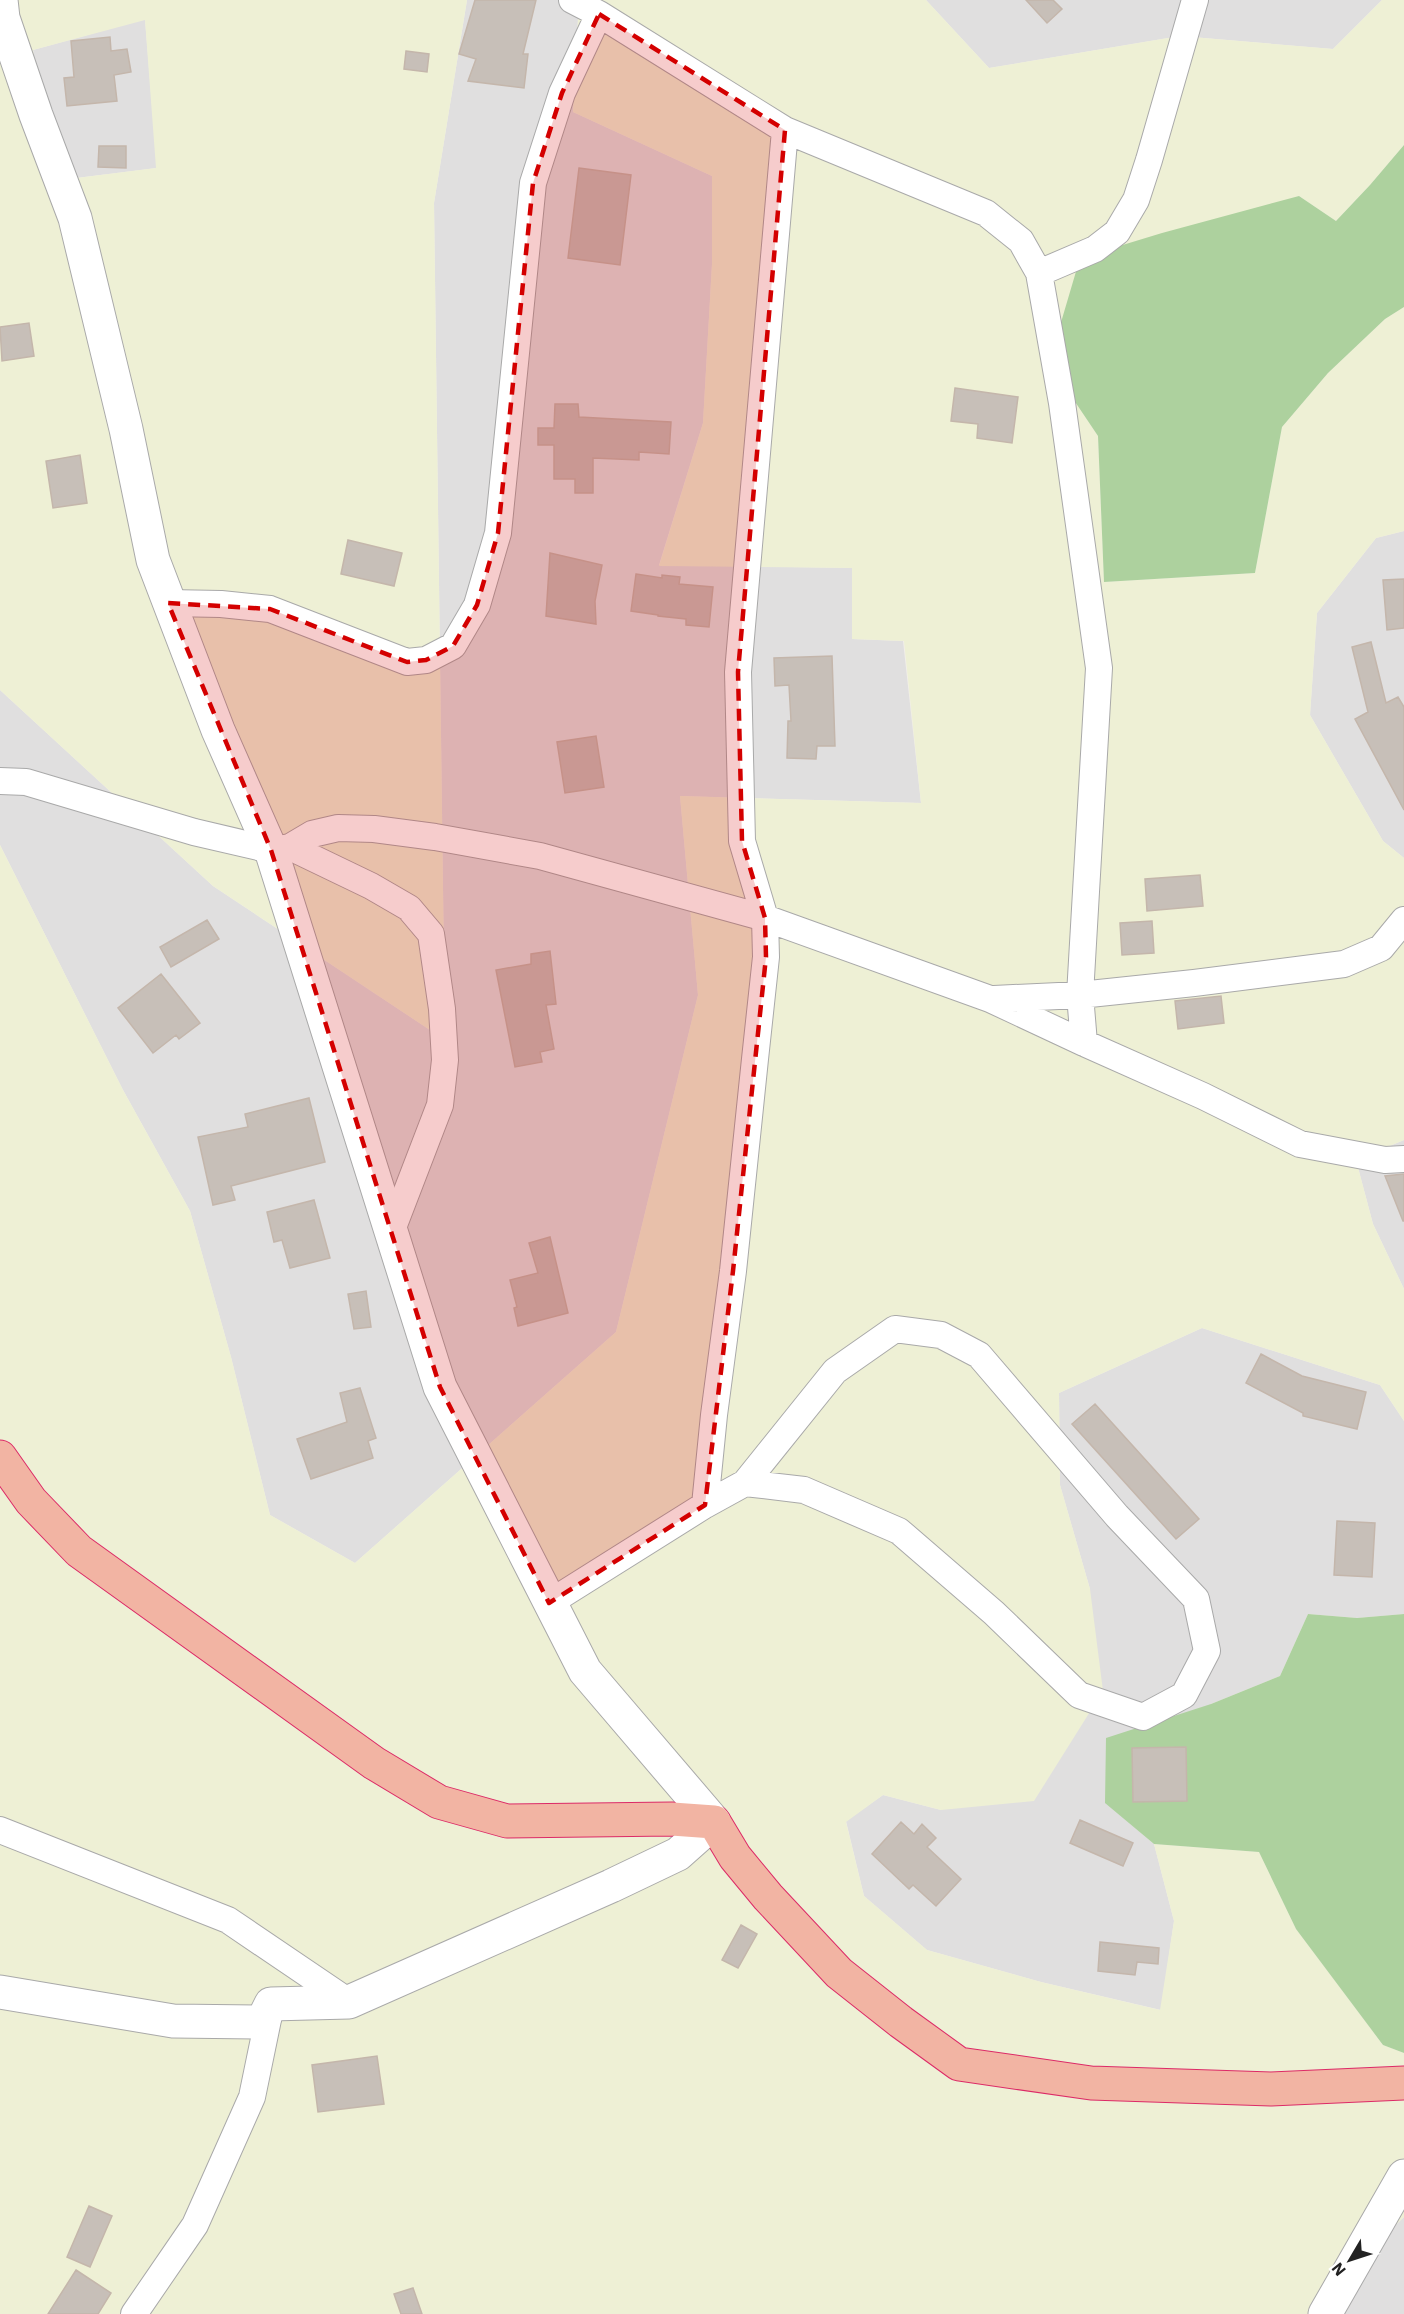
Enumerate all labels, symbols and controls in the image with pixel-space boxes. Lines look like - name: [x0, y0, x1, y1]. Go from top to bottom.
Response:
- north arrow: [1320, 2230, 1380, 2290]
- text: N: [1327, 2259, 1350, 2280]

